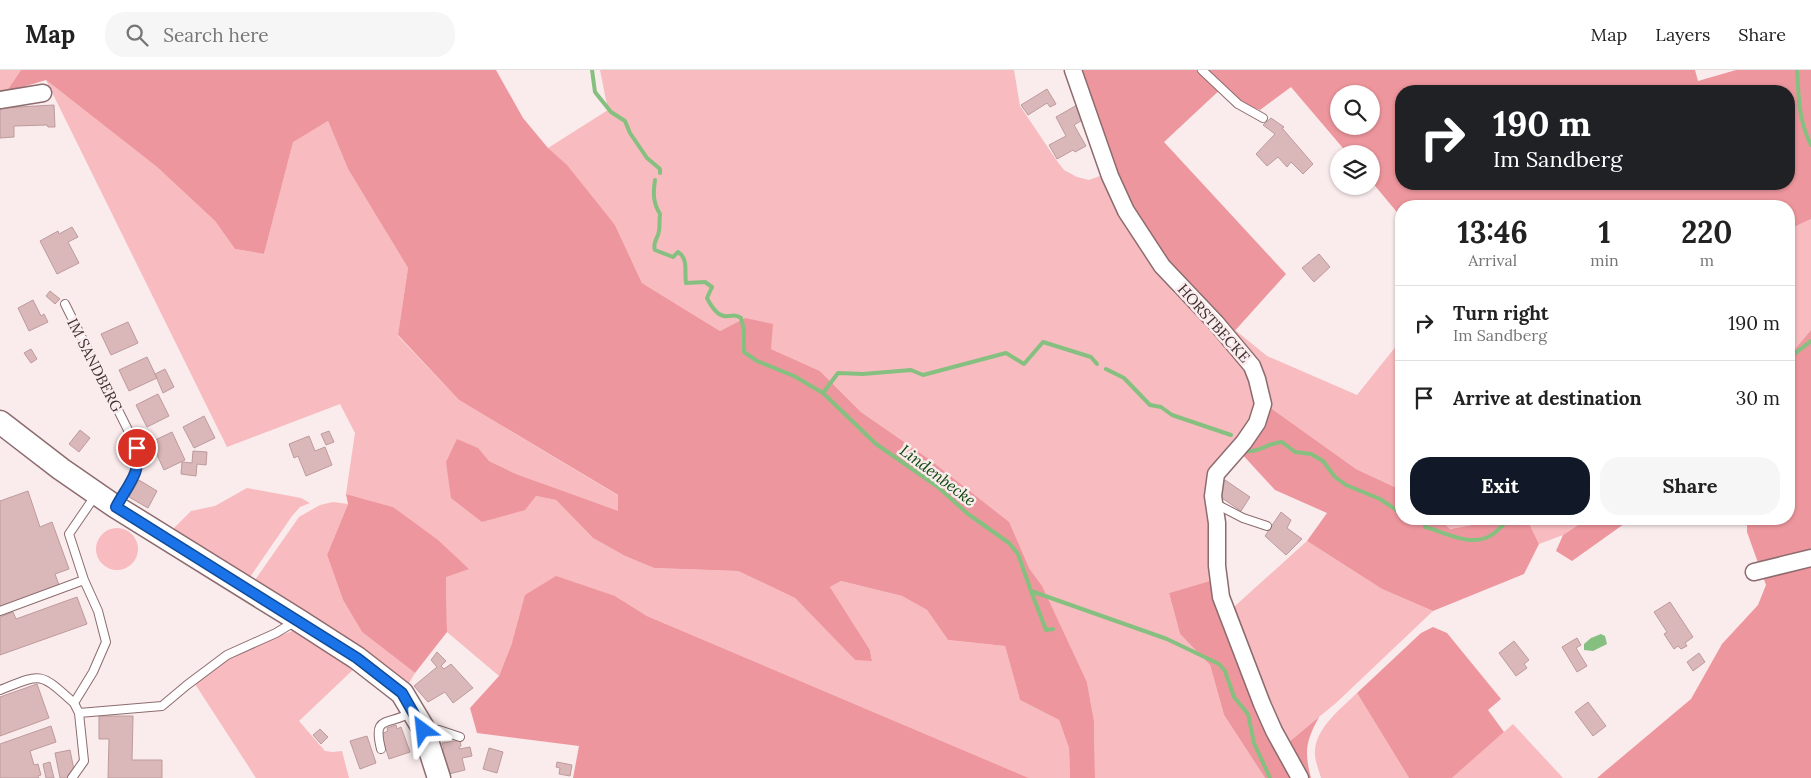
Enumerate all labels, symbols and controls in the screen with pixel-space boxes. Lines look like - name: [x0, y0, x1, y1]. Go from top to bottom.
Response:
- search box: [105, 12, 455, 57]
- text: Map: [25, 19, 75, 50]
- icon: search: [123, 21, 151, 49]
- text: Search here: [163, 23, 269, 47]
- text: Map: [1591, 23, 1627, 46]
- text: Layers: [1655, 23, 1710, 46]
- text: Share: [1738, 23, 1786, 46]
- map controls: [1330, 85, 1380, 195]
- button: search: [1330, 85, 1380, 135]
- text: 190 m: [1493, 101, 1591, 146]
- icon: right: [1410, 105, 1475, 170]
- button: layers: [1330, 145, 1380, 195]
- text: Im Sandberg: [1493, 145, 1622, 173]
- text: 13:46: [1458, 213, 1528, 251]
- text: 1: [1598, 213, 1611, 251]
- text: 220: [1681, 213, 1732, 251]
- text: Arrival: [1468, 250, 1517, 270]
- text: min: [1590, 250, 1619, 270]
- text: m: [1700, 250, 1714, 270]
- street label: HORSTBECKE: [1174, 280, 1254, 366]
- text: Turn right: [1453, 301, 1549, 325]
- icon: right: [1410, 309, 1438, 337]
- text: 190 m: [1728, 311, 1780, 335]
- street label: IM SANDBERG: [63, 315, 127, 415]
- text: Im Sandberg: [1453, 325, 1547, 345]
- icon: arrive: [1410, 384, 1438, 412]
- text: Arrive at destination: [1453, 386, 1642, 410]
- text: 30 m: [1736, 386, 1780, 410]
- pin: [116, 427, 158, 469]
- icon: arrive: [123, 434, 151, 462]
- water label: Lindenbecke: [896, 440, 980, 510]
- button: Exit: [1410, 457, 1590, 515]
- button: Share: [1600, 457, 1780, 515]
- position arrow: [396, 703, 448, 755]

